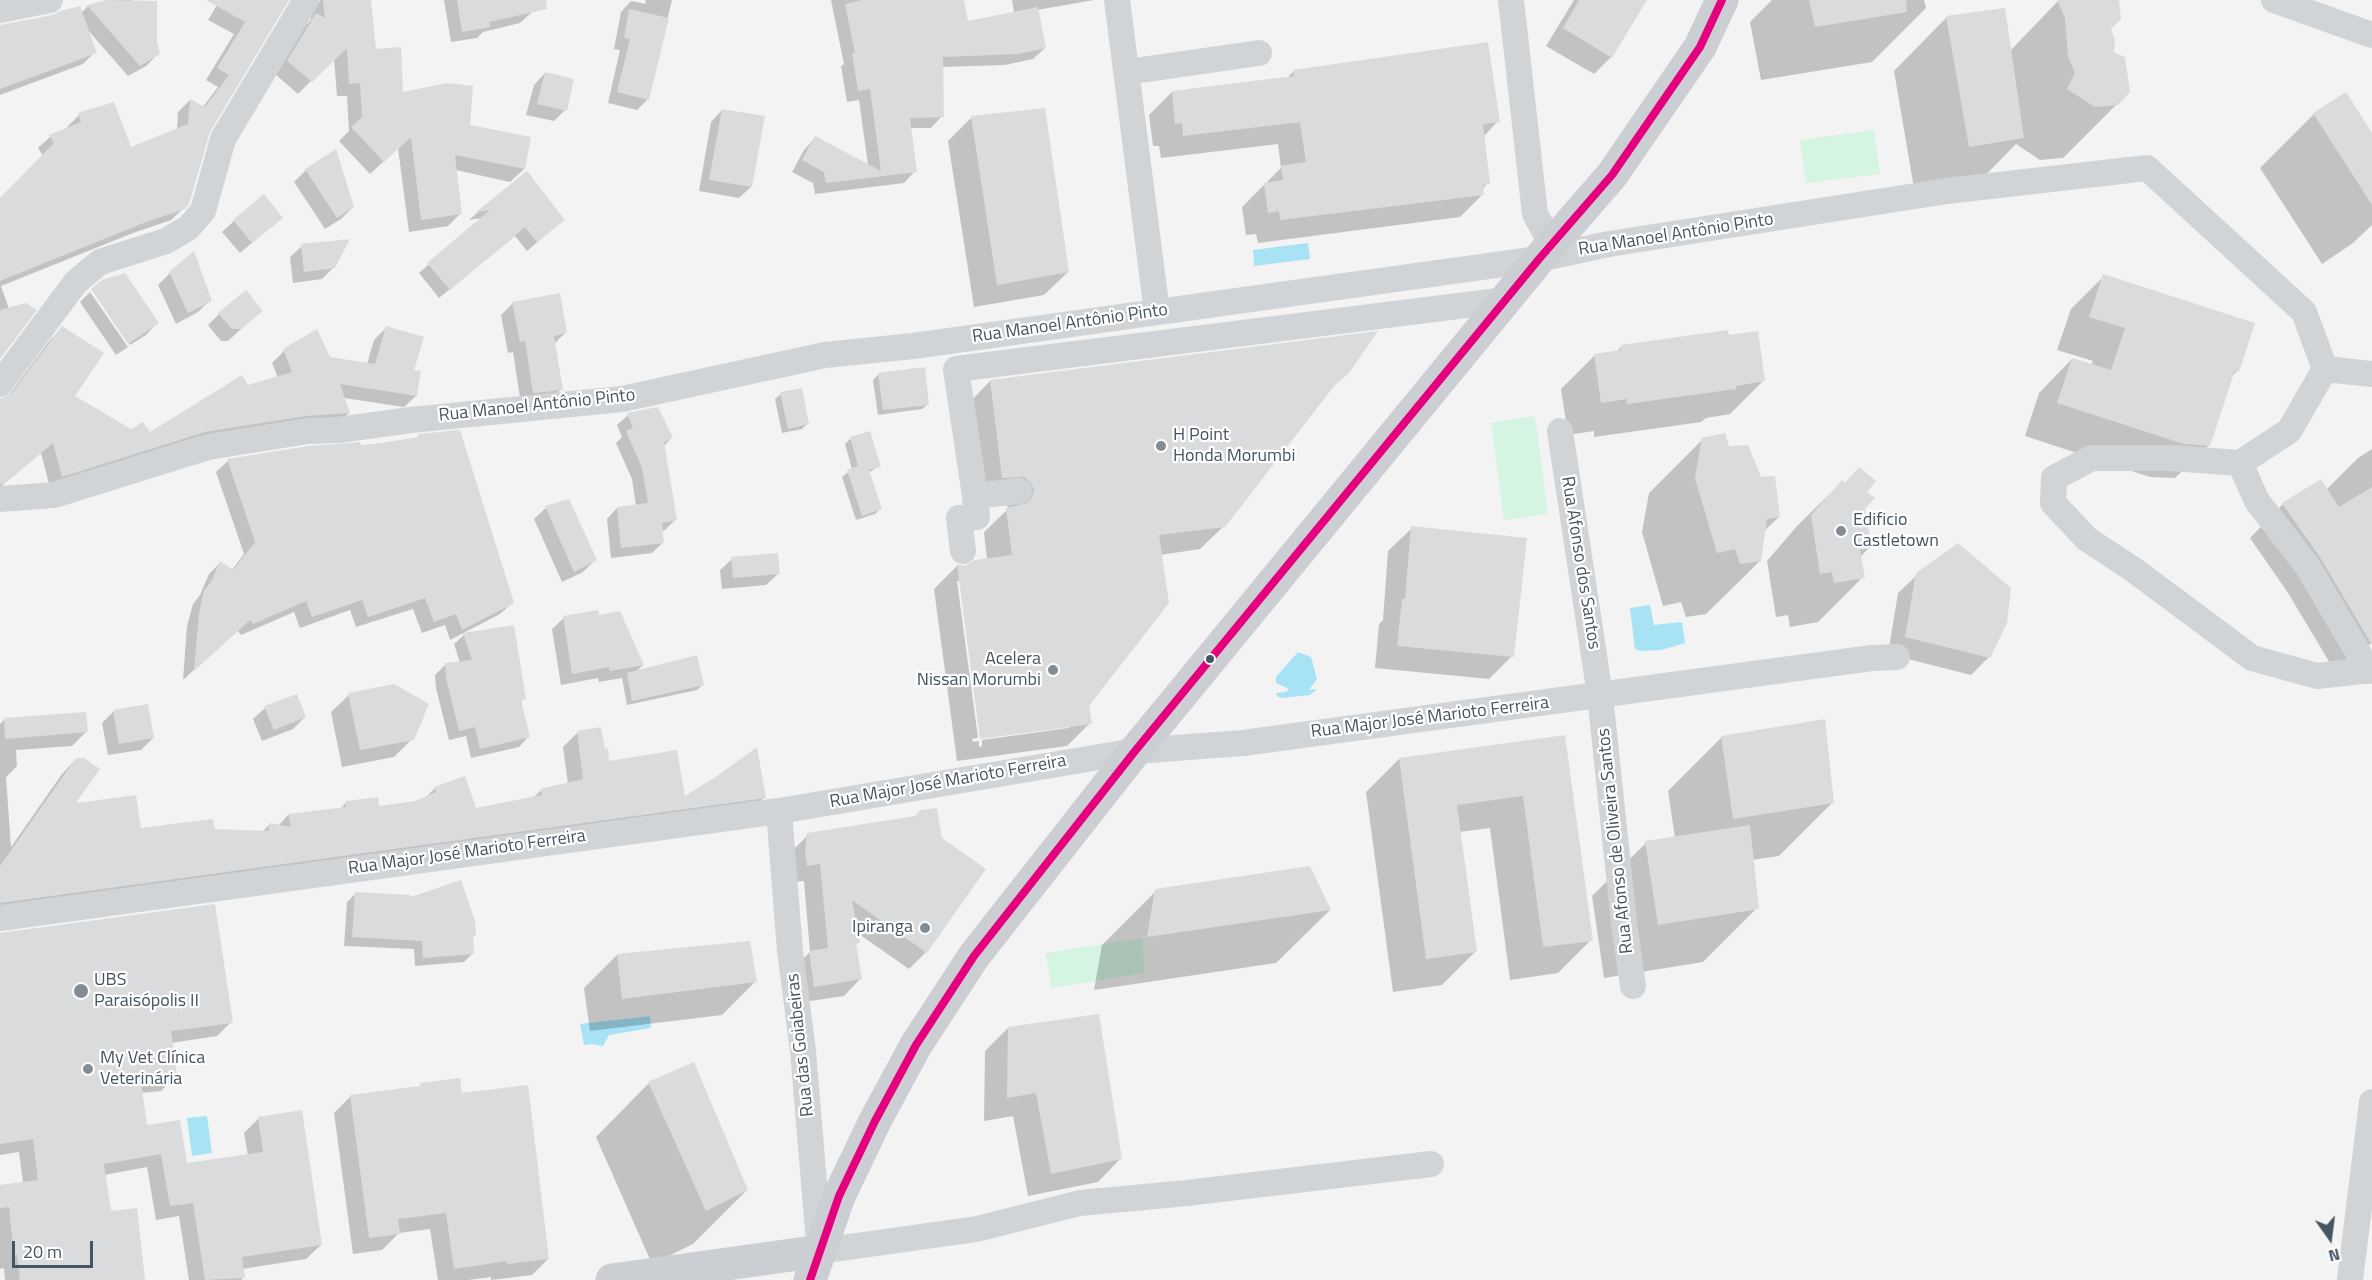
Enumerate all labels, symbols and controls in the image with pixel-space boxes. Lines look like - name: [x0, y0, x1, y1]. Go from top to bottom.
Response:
- street label: Rua Manoel Antônio Pinto: [1577, 209, 1775, 261]
- street label: Rua Manoel Antônio Pinto: [971, 300, 1169, 348]
- street label: Rua Manoel Antônio Pinto: [438, 385, 636, 427]
- place label: H Point Honda Morumbi: [1173, 425, 1296, 468]
- marker: H Point Honda Morumbi: [1154, 439, 1168, 453]
- street label: Rua Afonso dos Santos: [1556, 475, 1604, 651]
- place label: Edificio Castletown: [1853, 510, 1939, 552]
- marker: Edificio Castletown: [1834, 524, 1848, 538]
- place label: Acelera Nissan Morumbi: [917, 649, 1041, 692]
- unlabelled marker: [1204, 653, 1216, 665]
- marker: Acelera Nissan Morumbi: [1046, 663, 1060, 677]
- street label: Rua Major José Marioto Ferreira: [1310, 693, 1550, 743]
- street label: Rua Afonso de Oliveira Santos: [1593, 727, 1639, 955]
- street label: Rua Major José Marioto Ferreira: [828, 751, 1068, 813]
- street label: Rua Major José Marioto Ferreira: [347, 826, 587, 880]
- place label: Ipiranga: [852, 917, 913, 939]
- marker: Ipiranga: [918, 921, 932, 935]
- place label: UBS Paraisópolis II: [94, 970, 199, 1012]
- street label: Rua das Goiabeiras: [783, 972, 819, 1118]
- marker: UBS Paraisópolis II: [72, 982, 90, 1000]
- place label: My Vet Clínica Veterinária: [100, 1048, 205, 1090]
- marker: My Vet Clínica Veterinária: [81, 1062, 95, 1076]
- north arrow: [2300, 1208, 2360, 1268]
- scale bar: [15, 1229, 96, 1267]
- text: 20 m: [23, 1238, 62, 1265]
- text: N: [2326, 1242, 2343, 1268]

